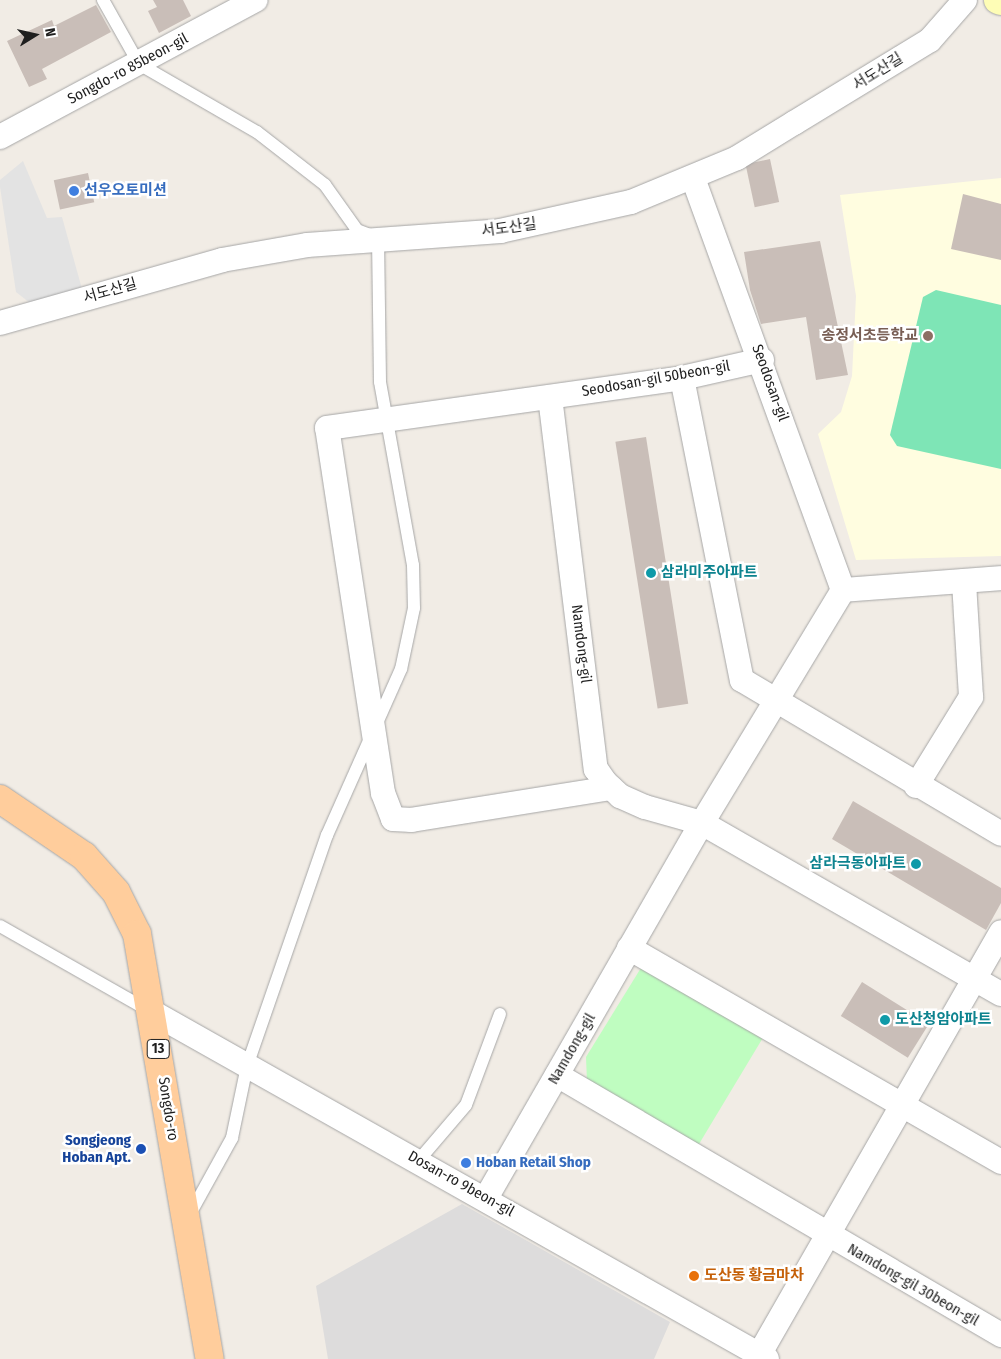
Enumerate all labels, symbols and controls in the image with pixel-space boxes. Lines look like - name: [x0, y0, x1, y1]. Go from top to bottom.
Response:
- north arrow: [10, 10, 60, 60]
- text: N: [41, 27, 59, 38]
- street label: Songdo-ro 85beon-gil: [65, 30, 191, 108]
- street label: 서도산길: [850, 50, 906, 94]
- place label: 선우오토미션: [84, 182, 167, 200]
- marker: 선우오토미션: [68, 185, 80, 197]
- street label: 서도산길: [480, 215, 538, 241]
- street label: 서도산길: [81, 275, 139, 307]
- place label: 송정서초등학교: [821, 327, 918, 345]
- marker: 송정서초등학교: [922, 330, 934, 342]
- street label: Seodosan-gil: [748, 342, 792, 424]
- street label: Seodosan-gil 50beon-gil: [580, 357, 732, 401]
- place label: 삼라미주아파트: [661, 564, 758, 582]
- marker: 삼라미주아파트: [645, 567, 657, 579]
- street label: Namdong-gil: [567, 604, 595, 684]
- place label: 삼라극동아파트: [809, 855, 906, 873]
- marker: 삼라극동아파트: [910, 858, 922, 870]
- street label: Namdong-gil: [544, 1010, 600, 1088]
- place label: 도산청암아파트: [895, 1011, 992, 1029]
- marker: 도산청암아파트: [879, 1014, 891, 1026]
- road number: 13: [146, 1038, 170, 1060]
- street label: Songdo-ro: [154, 1076, 182, 1142]
- place label: Songjeong Hoban Apt.: [62, 1131, 131, 1166]
- marker: Songjeong Hoban Apt.: [135, 1143, 147, 1155]
- street label: Dosan-ro 9beon-gil: [405, 1147, 517, 1221]
- place label: Hoban Retail Shop: [476, 1154, 591, 1172]
- marker: Hoban Retail Shop: [460, 1157, 472, 1169]
- street label: Namdong-gil 30beon-gil: [844, 1240, 982, 1330]
- place label: 도산동 황금마차: [704, 1267, 804, 1285]
- marker: 도산동 황금마차: [688, 1270, 700, 1282]

